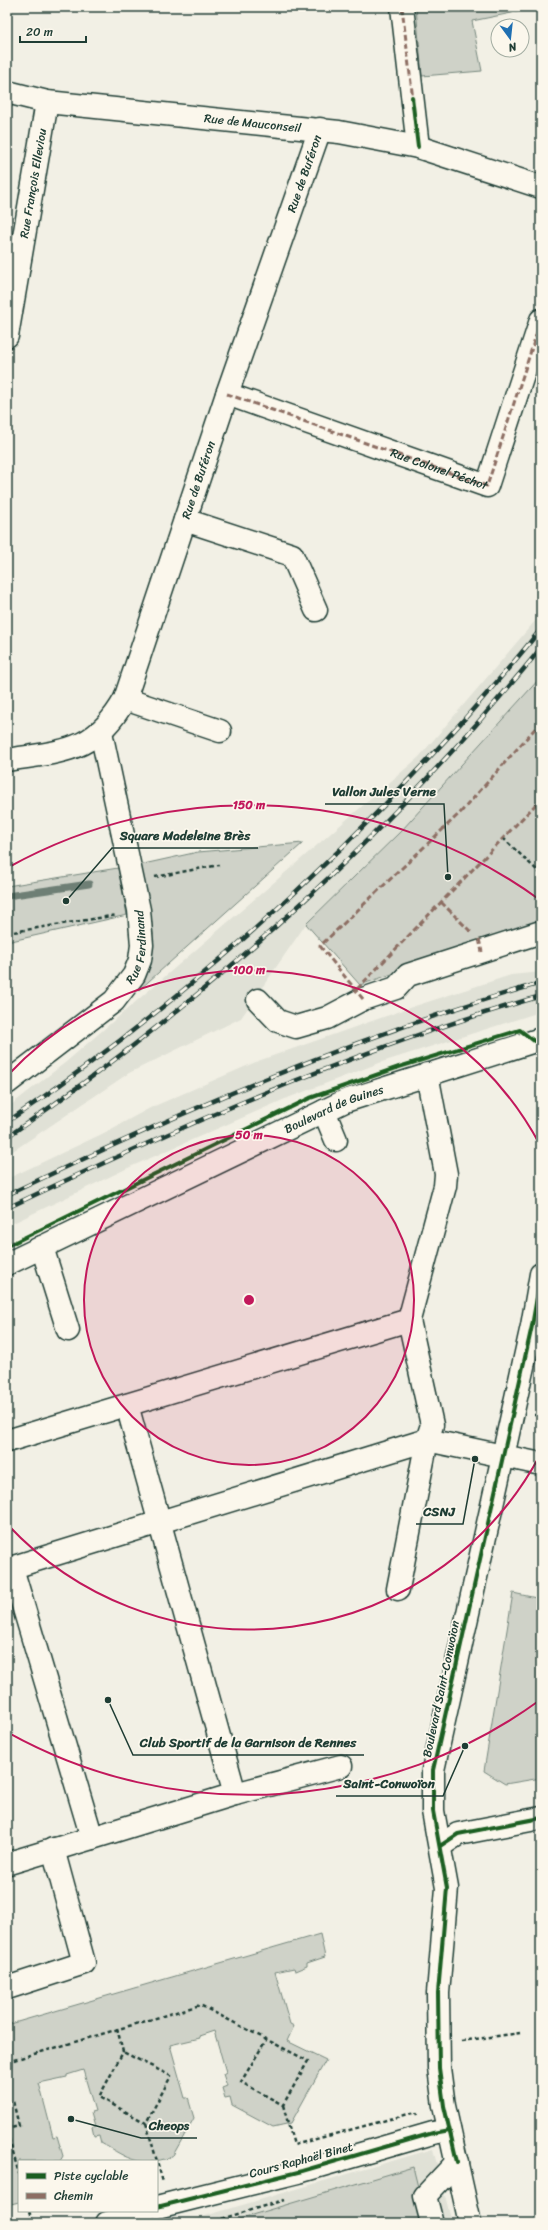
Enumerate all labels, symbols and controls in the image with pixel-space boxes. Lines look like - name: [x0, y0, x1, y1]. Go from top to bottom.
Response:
- scale bar: [20, 18, 86, 44]
- north arrow: [490, 18, 530, 58]
- text: 20 m: [26, 21, 53, 43]
- text: N: [506, 37, 520, 57]
- street label: Rue de Mauconseil: [203, 107, 303, 139]
- street label: Rue François Elleviou: [13, 126, 53, 240]
- street label: Rue de Buféron: [280, 131, 328, 216]
- street label: Rue de Buféron: [175, 437, 222, 522]
- street label: Rue Colonel Péchot: [387, 442, 492, 497]
- callout: Vallon Jules Verne: [325, 779, 444, 804]
- text: Vallon Jules Verne: [332, 780, 437, 803]
- text: 150 m: [233, 794, 266, 816]
- callout: Square Madeleine Brès: [112, 823, 258, 848]
- text: Square Madeleine Brès: [119, 824, 251, 847]
- street label: Rue Ferdinand: [120, 909, 153, 989]
- text: 100 m: [233, 959, 266, 981]
- street label: Boulevard de Guines: [280, 1078, 387, 1140]
- text: 50 m: [235, 1124, 263, 1146]
- centre of rings: [242, 1293, 256, 1307]
- callout: CSNJ: [416, 1499, 463, 1524]
- text: CSNJ: [422, 1500, 456, 1523]
- street label: Boulevard Saint-Conwoïon: [416, 1618, 466, 1759]
- callout: Club Sportif de la Garnison de Rennes: [133, 1730, 364, 1755]
- text: Club Sportif de la Garnison de Rennes: [139, 1731, 357, 1754]
- callout: Saint-Conwoïon: [336, 1771, 443, 1796]
- text: Saint-Conwoïon: [342, 1772, 436, 1795]
- callout: Cheops: [141, 2113, 197, 2138]
- text: Cheops: [148, 2114, 190, 2137]
- street label: Cours Raphaël Binet: [247, 2136, 355, 2184]
- legend: [18, 2160, 158, 2212]
- text: Piste cyclable: [54, 2165, 128, 2187]
- text: Chemin: [54, 2185, 93, 2207]

